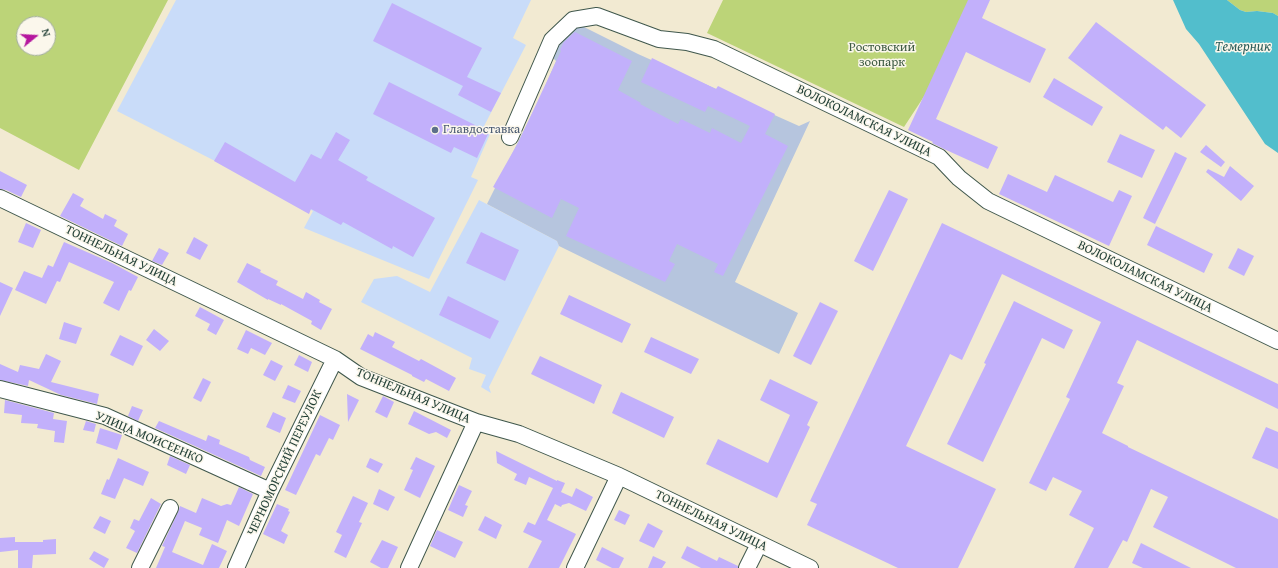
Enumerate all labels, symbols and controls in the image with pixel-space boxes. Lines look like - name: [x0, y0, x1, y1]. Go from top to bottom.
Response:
- north arrow: [16, 16, 56, 56]
- text: N: [38, 27, 55, 39]
- water label: Темерник: [1215, 39, 1271, 55]
- park label: Ростовский зоопарк: [849, 40, 915, 71]
- street label: ВОЛОКОЛАМСКАЯ УЛИЦА: [794, 81, 934, 161]
- place label: Главдоставка: [443, 122, 520, 138]
- marker: Главдоставка: [430, 125, 440, 135]
- street label: ТОННЕЛЬНАЯ УЛИЦА: [62, 222, 180, 290]
- street label: ВОЛОКОЛАМСКАЯ УЛИЦА: [1075, 237, 1215, 317]
- street label: ТОННЕЛЬНАЯ УЛИЦА: [353, 365, 473, 427]
- street label: ЧЕРНОМОРСКИЙ ПЕРЕУЛОК: [244, 388, 326, 538]
- street label: УЛИЦА МОИСЕЕНКО: [93, 408, 205, 468]
- street label: ТОННЕЛЬНАЯ УЛИЦА: [652, 487, 770, 555]

